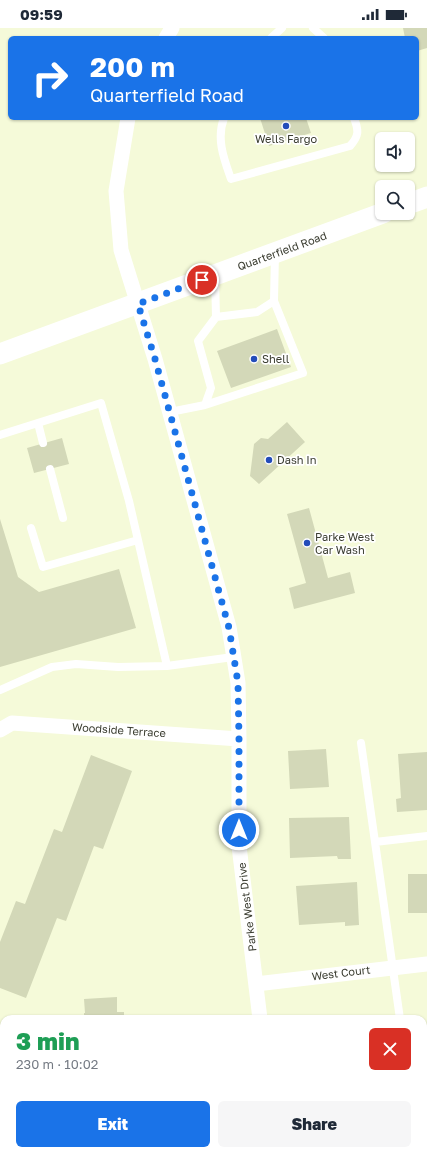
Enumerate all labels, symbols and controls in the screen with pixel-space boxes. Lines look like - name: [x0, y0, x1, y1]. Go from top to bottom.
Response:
- text: 09:59: [20, 5, 63, 23]
- text: 200 m: [90, 50, 175, 83]
- icon: right: [24, 52, 76, 104]
- text: Quarterfield Road: [90, 84, 244, 106]
- marker: Wells Fargo: [281, 121, 291, 131]
- place label: Wells Fargo: [255, 132, 317, 145]
- map controls: [375, 132, 415, 220]
- button: sound: [375, 132, 415, 172]
- button: search: [375, 180, 415, 220]
- street label: Quarterfield Road: [235, 228, 328, 273]
- pin: [185, 263, 219, 297]
- icon: arrive: [191, 269, 213, 291]
- place label: Shell: [262, 352, 290, 365]
- marker: Shell: [249, 354, 259, 364]
- place label: Dash In: [277, 453, 316, 466]
- marker: Dash In: [264, 455, 274, 465]
- place label: Parke West Car Wash: [315, 530, 374, 556]
- marker: Parke West Car Wash: [302, 538, 312, 548]
- street label: Woodside Terrace: [72, 720, 166, 739]
- position arrow: [218, 809, 260, 851]
- street label: Parke West Drive: [235, 862, 258, 952]
- street label: West Court: [311, 962, 371, 983]
- text: 3 min: [16, 1026, 79, 1055]
- button: close: [369, 1028, 411, 1070]
- text: 230 m · 10:02: [16, 1056, 98, 1072]
- button: Exit: [16, 1101, 210, 1147]
- button: Share: [218, 1101, 411, 1147]

